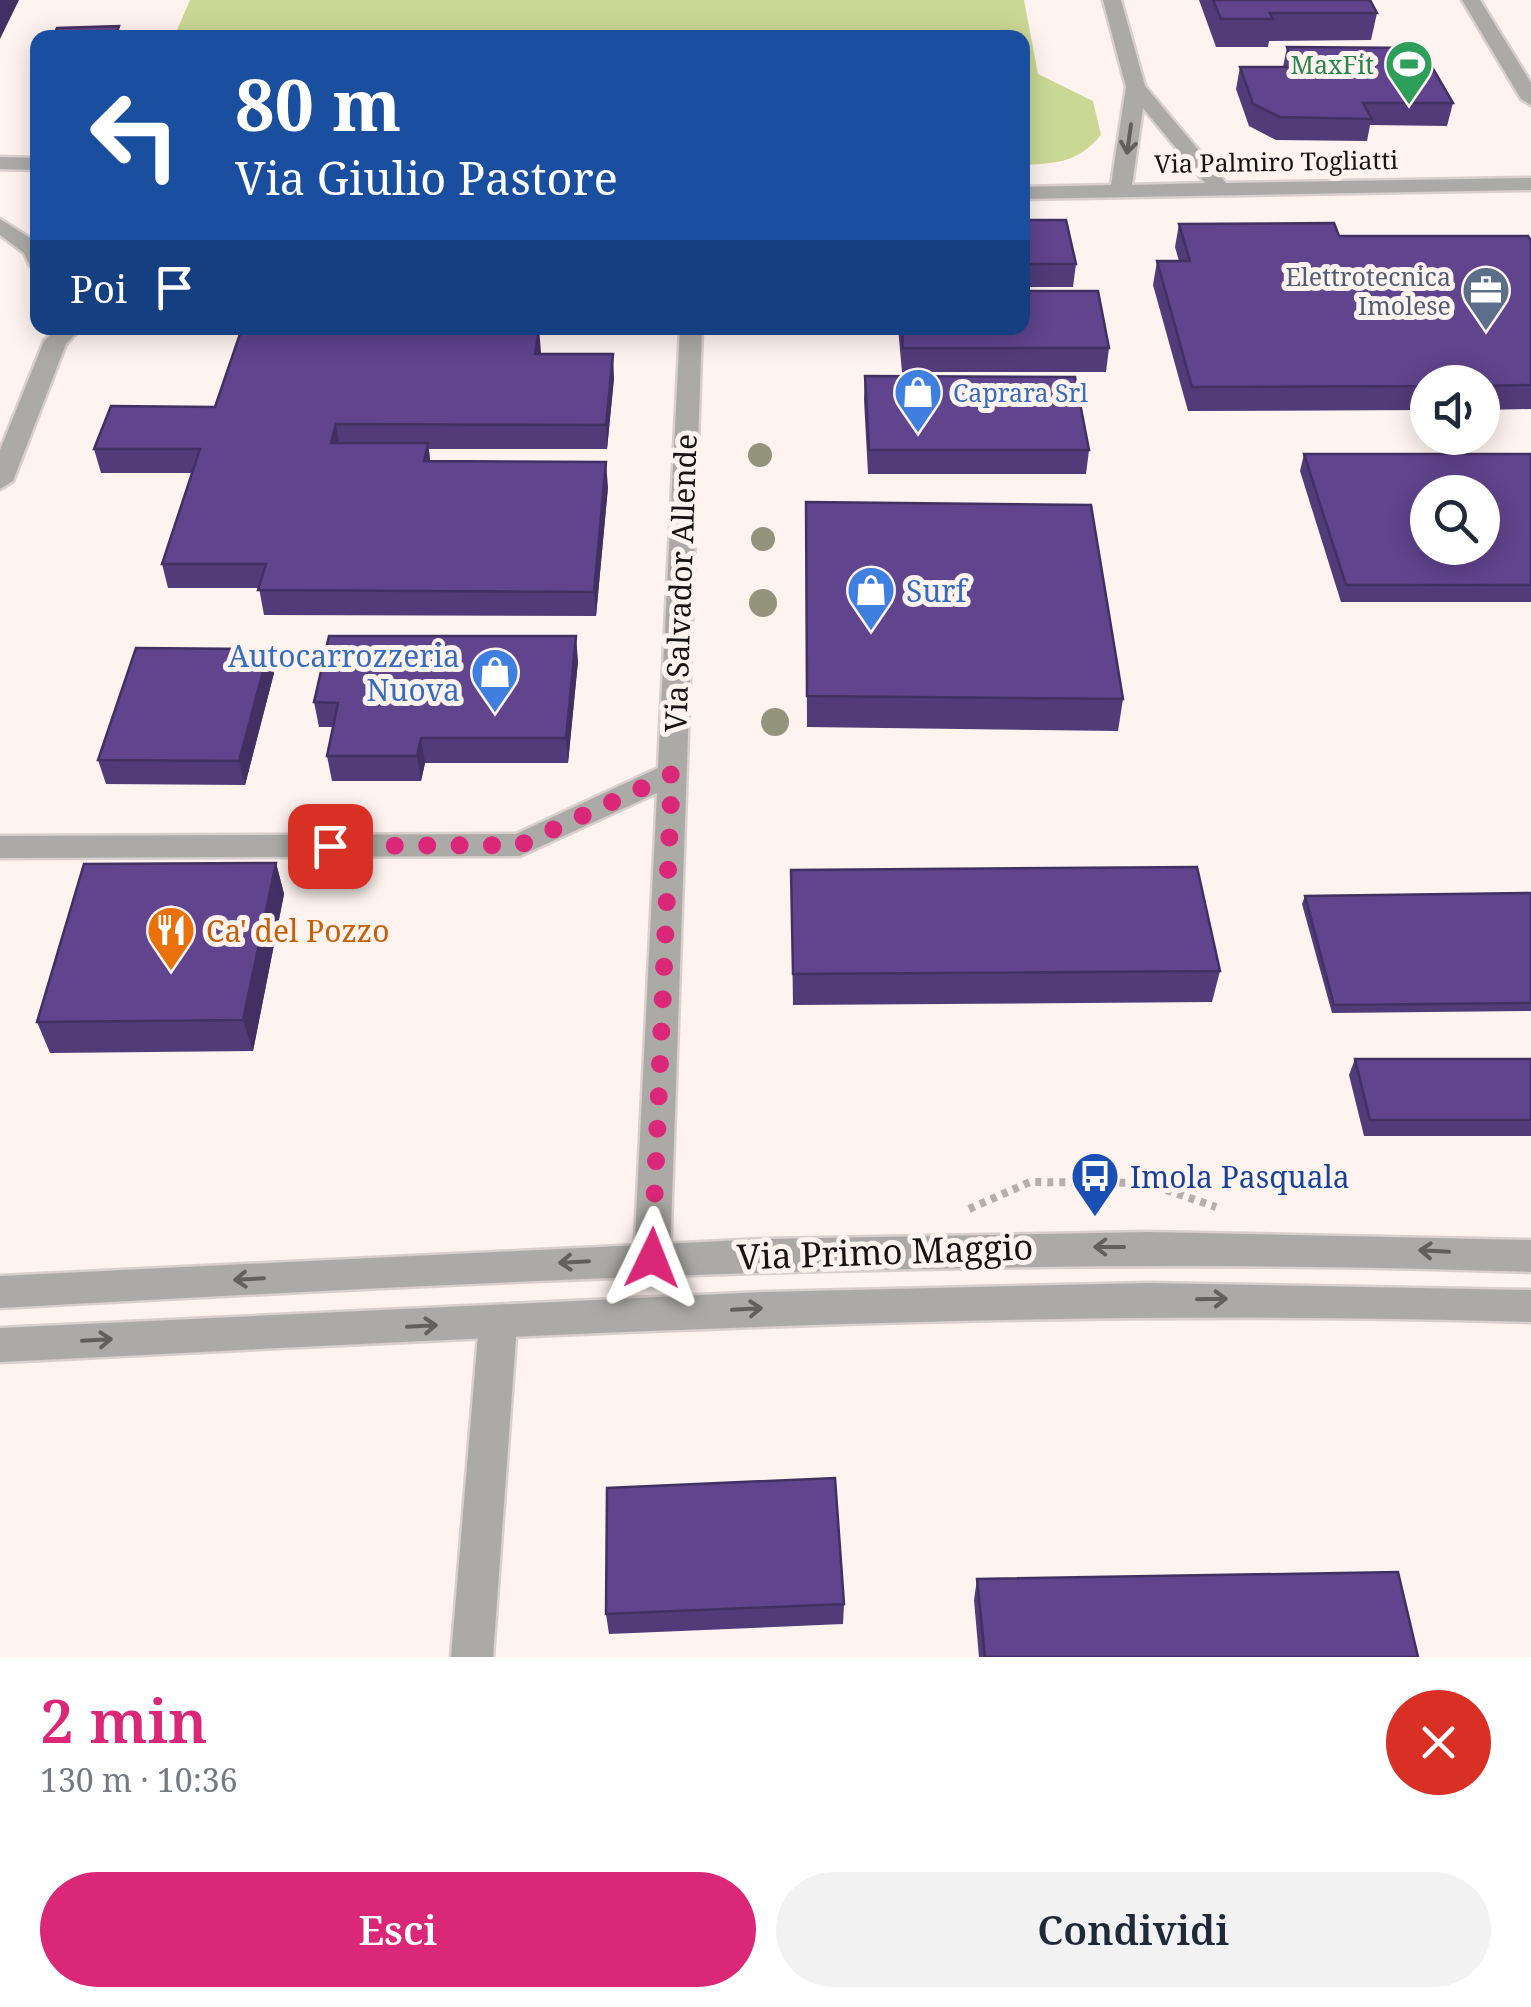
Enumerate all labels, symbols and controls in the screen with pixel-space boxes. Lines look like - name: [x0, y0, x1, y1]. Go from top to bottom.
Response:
- sports icon: MaxFit: [1383, 38, 1435, 106]
- place label: MaxFit: [1290, 47, 1374, 81]
- text: 80 m: [235, 56, 401, 152]
- icon: left: [70, 70, 200, 200]
- one-way arrow: [1119, 123, 1137, 155]
- street label: Via Palmiro Togliatti: [1154, 142, 1398, 180]
- text: Via Giulio Pastore: [235, 147, 618, 208]
- place label: Elettrotecnica Imolese: [1286, 259, 1451, 322]
- icon: arrive: [147, 260, 202, 315]
- text: Poi: [70, 262, 127, 314]
- office icon: Elettrotecnica Imolese: [1460, 264, 1512, 332]
- map controls: [1410, 365, 1500, 565]
- button: sound: [1410, 365, 1500, 455]
- shop icon: Caprara Srl: [892, 366, 944, 434]
- place label: Caprara Srl: [953, 375, 1088, 409]
- street label: Via Salvador Allende: [654, 433, 706, 733]
- button: search: [1410, 475, 1500, 565]
- shop icon: Surf: [845, 564, 897, 632]
- place label: Surf: [906, 570, 970, 611]
- place label: Autocarrozzeria Nuova: [228, 635, 460, 710]
- shop icon: Autocarrozzeria Nuova: [469, 646, 521, 714]
- pin: [288, 804, 373, 889]
- icon: arrive: [303, 819, 358, 874]
- restaurant icon: Ca' del Pozzo: [145, 904, 197, 972]
- place label: Ca' del Pozzo: [206, 910, 389, 951]
- bus stop icon: Imola Pasquala: [1069, 1150, 1121, 1218]
- place label: Imola Pasquala: [1130, 1156, 1350, 1197]
- position arrow: [600, 1206, 704, 1310]
- street label: Via Primo Maggio: [736, 1222, 1034, 1280]
- one-way arrow: [1093, 1238, 1126, 1256]
- one-way arrow: [1418, 1241, 1450, 1260]
- one-way arrow: [558, 1253, 591, 1272]
- one-way arrow: [234, 1270, 266, 1289]
- one-way arrow: [1195, 1290, 1227, 1309]
- one-way arrow: [730, 1299, 762, 1318]
- one-way arrow: [406, 1316, 438, 1335]
- one-way arrow: [81, 1331, 113, 1350]
- text: 2 min: [40, 1679, 208, 1761]
- button: close: [1386, 1690, 1491, 1795]
- text: 130 m · 10:36: [40, 1758, 238, 1801]
- button: Esci: [40, 1872, 756, 1987]
- button: Condividi: [776, 1872, 1491, 1987]

